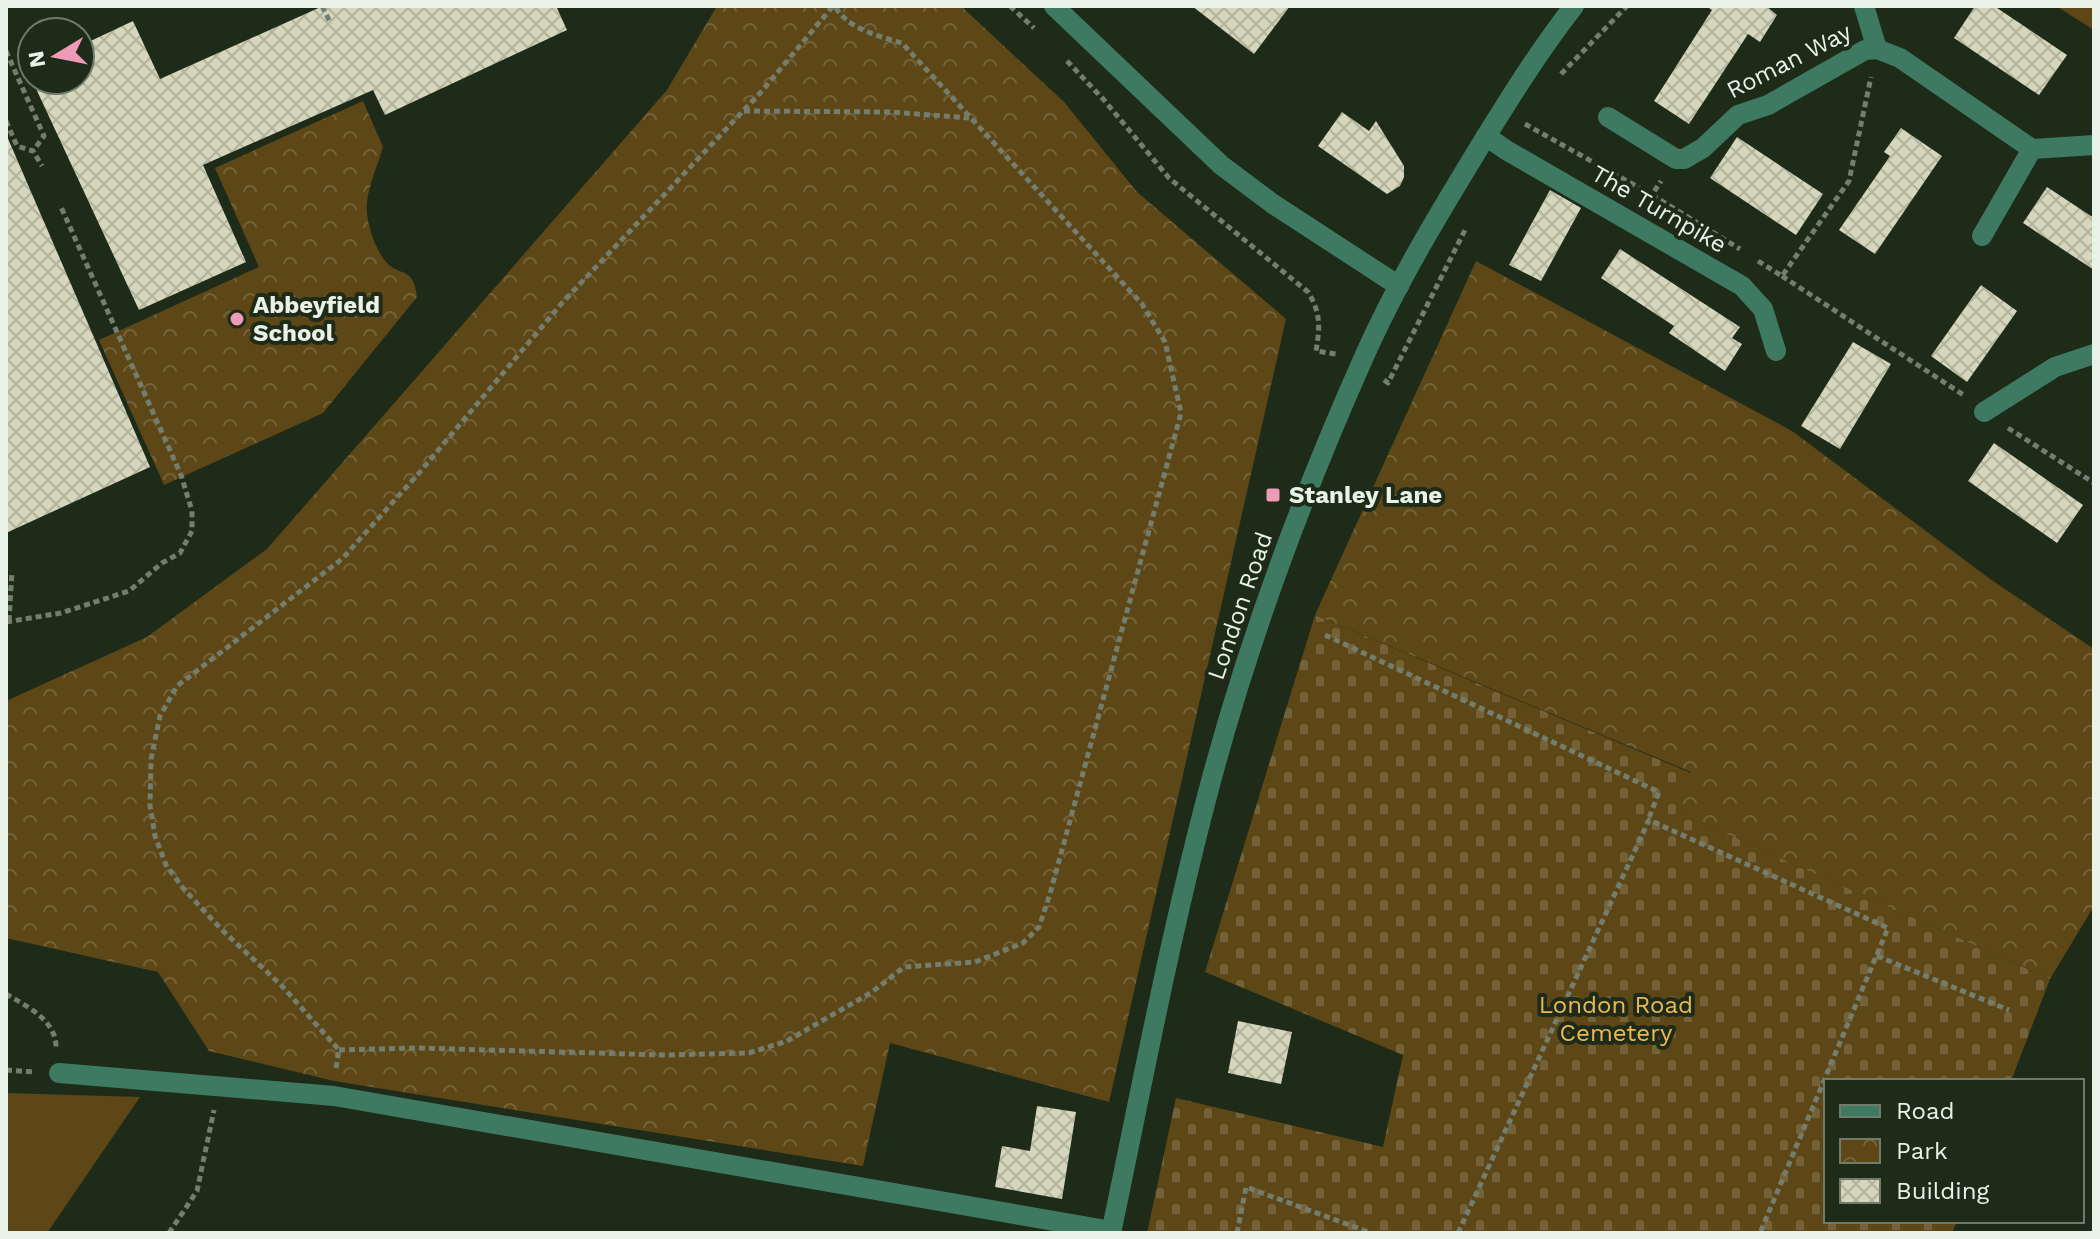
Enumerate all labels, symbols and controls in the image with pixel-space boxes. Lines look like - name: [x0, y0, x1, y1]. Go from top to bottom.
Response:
- north arrow: [16, 16, 96, 96]
- street label: Roman Way: [1722, 17, 1857, 104]
- text: N: [23, 49, 51, 70]
- street label: The Turnpike: [1587, 159, 1731, 259]
- place label: Abbeyfield School: [253, 291, 380, 347]
- marker: Abbeyfield School: [228, 310, 246, 328]
- place label: Stanley Lane: [1289, 481, 1442, 509]
- marker: Stanley Lane: [1264, 486, 1282, 504]
- street label: London Road: [1202, 528, 1278, 684]
- park label: London Road Cemetery: [1539, 991, 1693, 1047]
- legend: [1824, 1079, 2084, 1223]
- text: Road: [1896, 1097, 1955, 1125]
- text: Park: [1896, 1137, 1948, 1165]
- text: Building: [1896, 1177, 1989, 1205]

